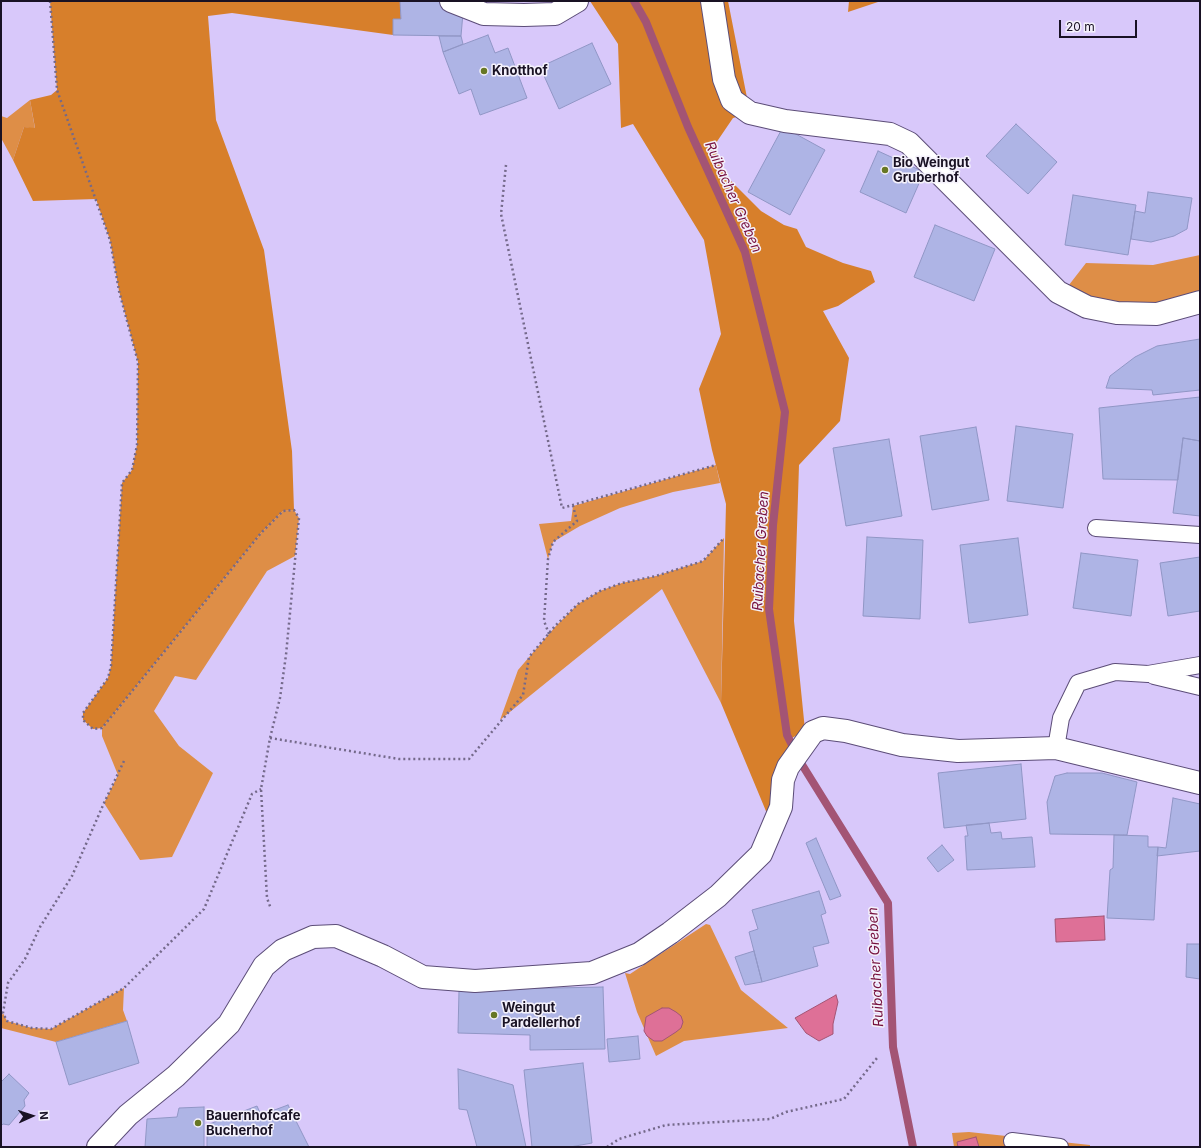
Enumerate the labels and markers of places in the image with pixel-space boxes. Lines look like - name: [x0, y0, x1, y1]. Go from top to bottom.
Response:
- place label: Knotthof: [492, 63, 548, 79]
- marker: Knotthof: [479, 66, 489, 76]
- place label: Bio Weingut Gruberhof: [893, 155, 969, 186]
- marker: Bio Weingut Gruberhof: [880, 165, 890, 175]
- place label: Weingut Pardellerhof: [502, 1000, 580, 1031]
- marker: Weingut Pardellerhof: [489, 1010, 499, 1020]
- place label: Bauernhofcafe Bucherhof: [206, 1108, 300, 1139]
- marker: Bauernhofcafe Bucherhof: [193, 1118, 203, 1128]

